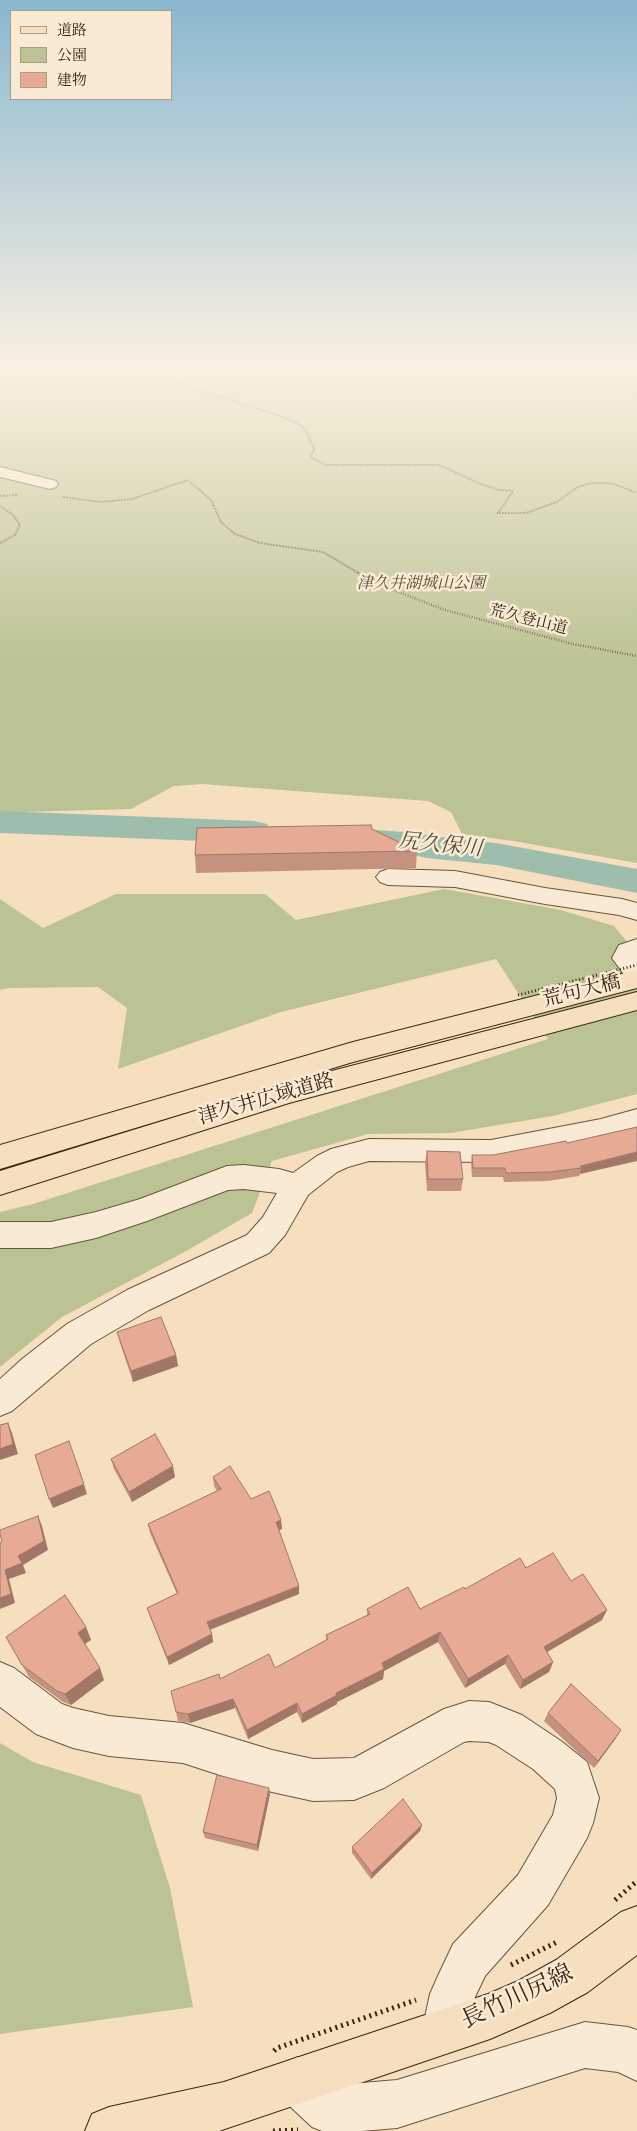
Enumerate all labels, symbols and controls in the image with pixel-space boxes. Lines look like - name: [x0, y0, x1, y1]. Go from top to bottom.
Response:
- legend: [10, 10, 172, 100]
- text: 道路: [57, 21, 87, 42]
- text: 公園: [57, 46, 87, 67]
- text: 建物: [57, 71, 87, 92]
- park label: 津久井湖城山公園: [357, 575, 485, 595]
- street label: 荒久登山道: [487, 602, 569, 640]
- water label: 尻久保川: [397, 830, 483, 864]
- street label: 荒句大橋: [540, 972, 624, 1014]
- street label: 津久井広域道路: [196, 1070, 338, 1132]
- street label: 長竹川尻線: [458, 1961, 578, 2037]

